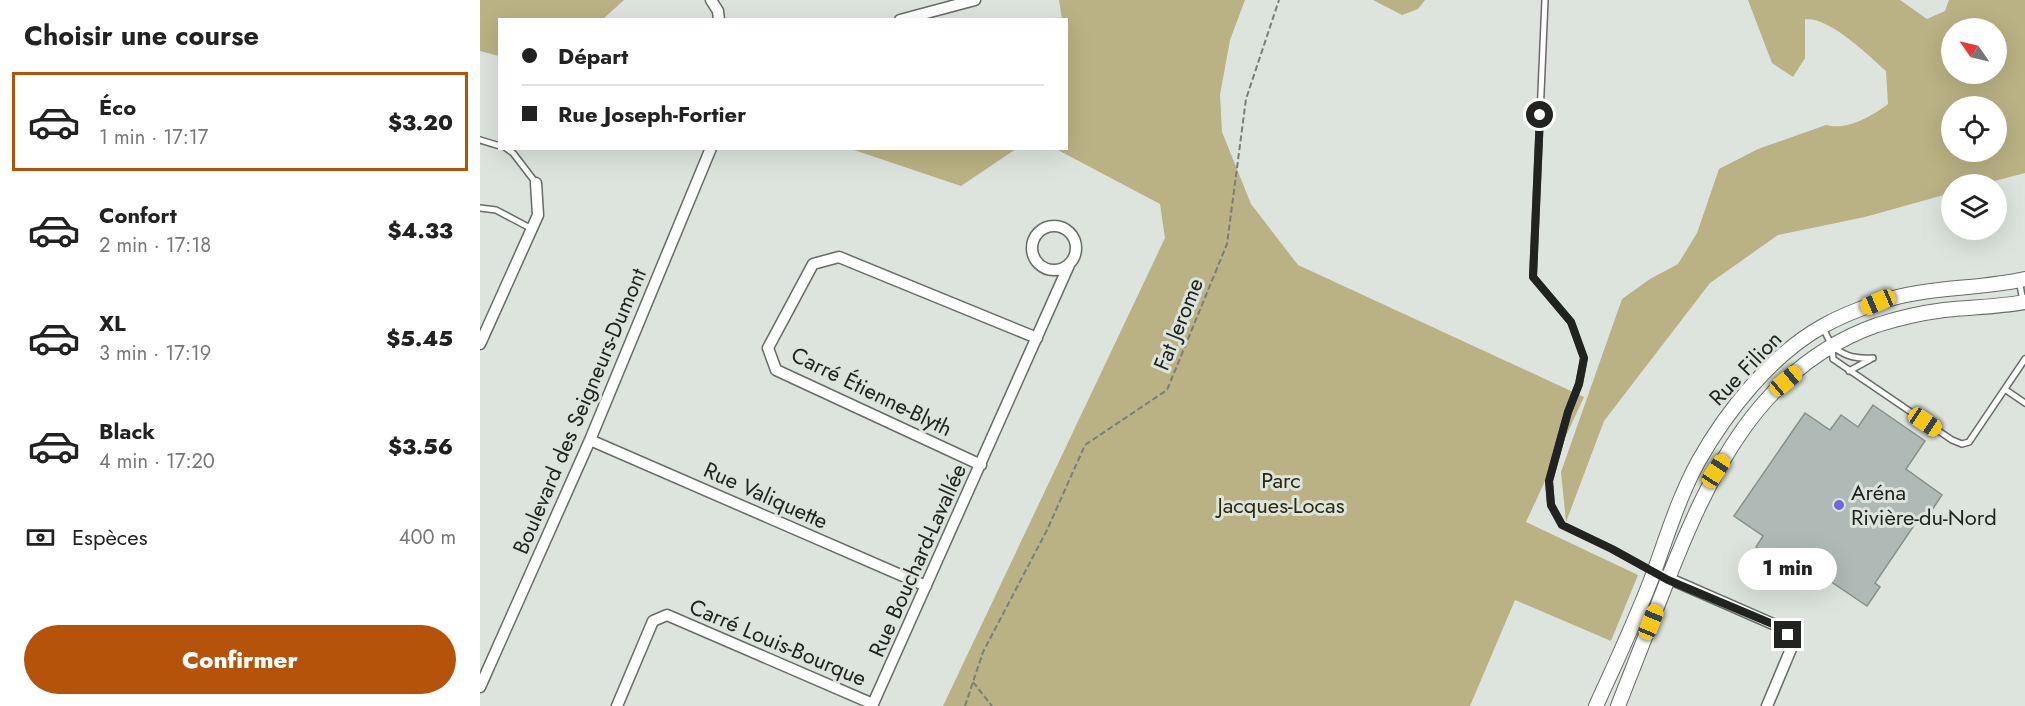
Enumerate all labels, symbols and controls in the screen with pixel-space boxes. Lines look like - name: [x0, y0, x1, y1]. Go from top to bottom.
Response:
- text: Choisir une course: [24, 16, 259, 55]
- north arrow: [1941, 18, 2007, 84]
- map controls: [1941, 18, 2007, 240]
- text: Départ: [558, 40, 628, 72]
- text: Éco: [99, 91, 136, 123]
- icon: car: [27, 95, 81, 149]
- button: locate: [1941, 96, 2007, 162]
- text: Rue Joseph-Fortier: [558, 98, 746, 130]
- route start: [1526, 101, 1553, 128]
- text: $3.20: [388, 106, 453, 138]
- text: 1 min · 17:17: [99, 123, 208, 152]
- button: layers: [1941, 174, 2007, 240]
- text: Confort: [99, 199, 177, 231]
- icon: car: [27, 203, 81, 257]
- text: $4.33: [387, 214, 453, 246]
- text: 2 min · 17:18: [99, 231, 211, 260]
- street label: Boulevard des Seigneurs-Dumont: [504, 262, 654, 559]
- street label: Fat Jerome: [1145, 273, 1211, 375]
- car: [1858, 287, 1898, 317]
- text: XL: [99, 307, 126, 339]
- icon: car: [27, 311, 81, 365]
- text: $5.45: [386, 322, 453, 354]
- street label: Rue Filion: [1701, 323, 1789, 413]
- street label: Carré Étienne-Blyth: [786, 338, 958, 444]
- text: 3 min · 17:19: [99, 339, 211, 368]
- car: [1766, 363, 1806, 399]
- car: [1905, 404, 1945, 440]
- text: Black: [99, 415, 155, 447]
- icon: car: [27, 419, 81, 473]
- text: $3.56: [388, 430, 453, 462]
- text: 4 min · 17:20: [99, 447, 215, 476]
- car: [1699, 451, 1733, 491]
- street label: Rue Valiquette: [699, 453, 833, 537]
- street label: Rue Bouchard-Lavallée: [860, 458, 974, 662]
- park label: Parc Jacques-Locas: [1214, 464, 1345, 521]
- place label: Aréna Rivière-du-Nord: [1851, 476, 1997, 533]
- marker: Aréna Rivière-du-Nord: [1832, 498, 1846, 512]
- icon: cash: [24, 521, 57, 554]
- text: Espèces: [72, 521, 148, 553]
- text: 400 m: [399, 523, 456, 552]
- callout: 1 min: [1738, 548, 1838, 590]
- text: 1 min: [1762, 554, 1813, 583]
- street label: Carré Louis-Bourque: [685, 590, 871, 694]
- car: [1636, 602, 1666, 642]
- route end: [1774, 621, 1801, 648]
- button: Confirmer: [24, 625, 456, 694]

